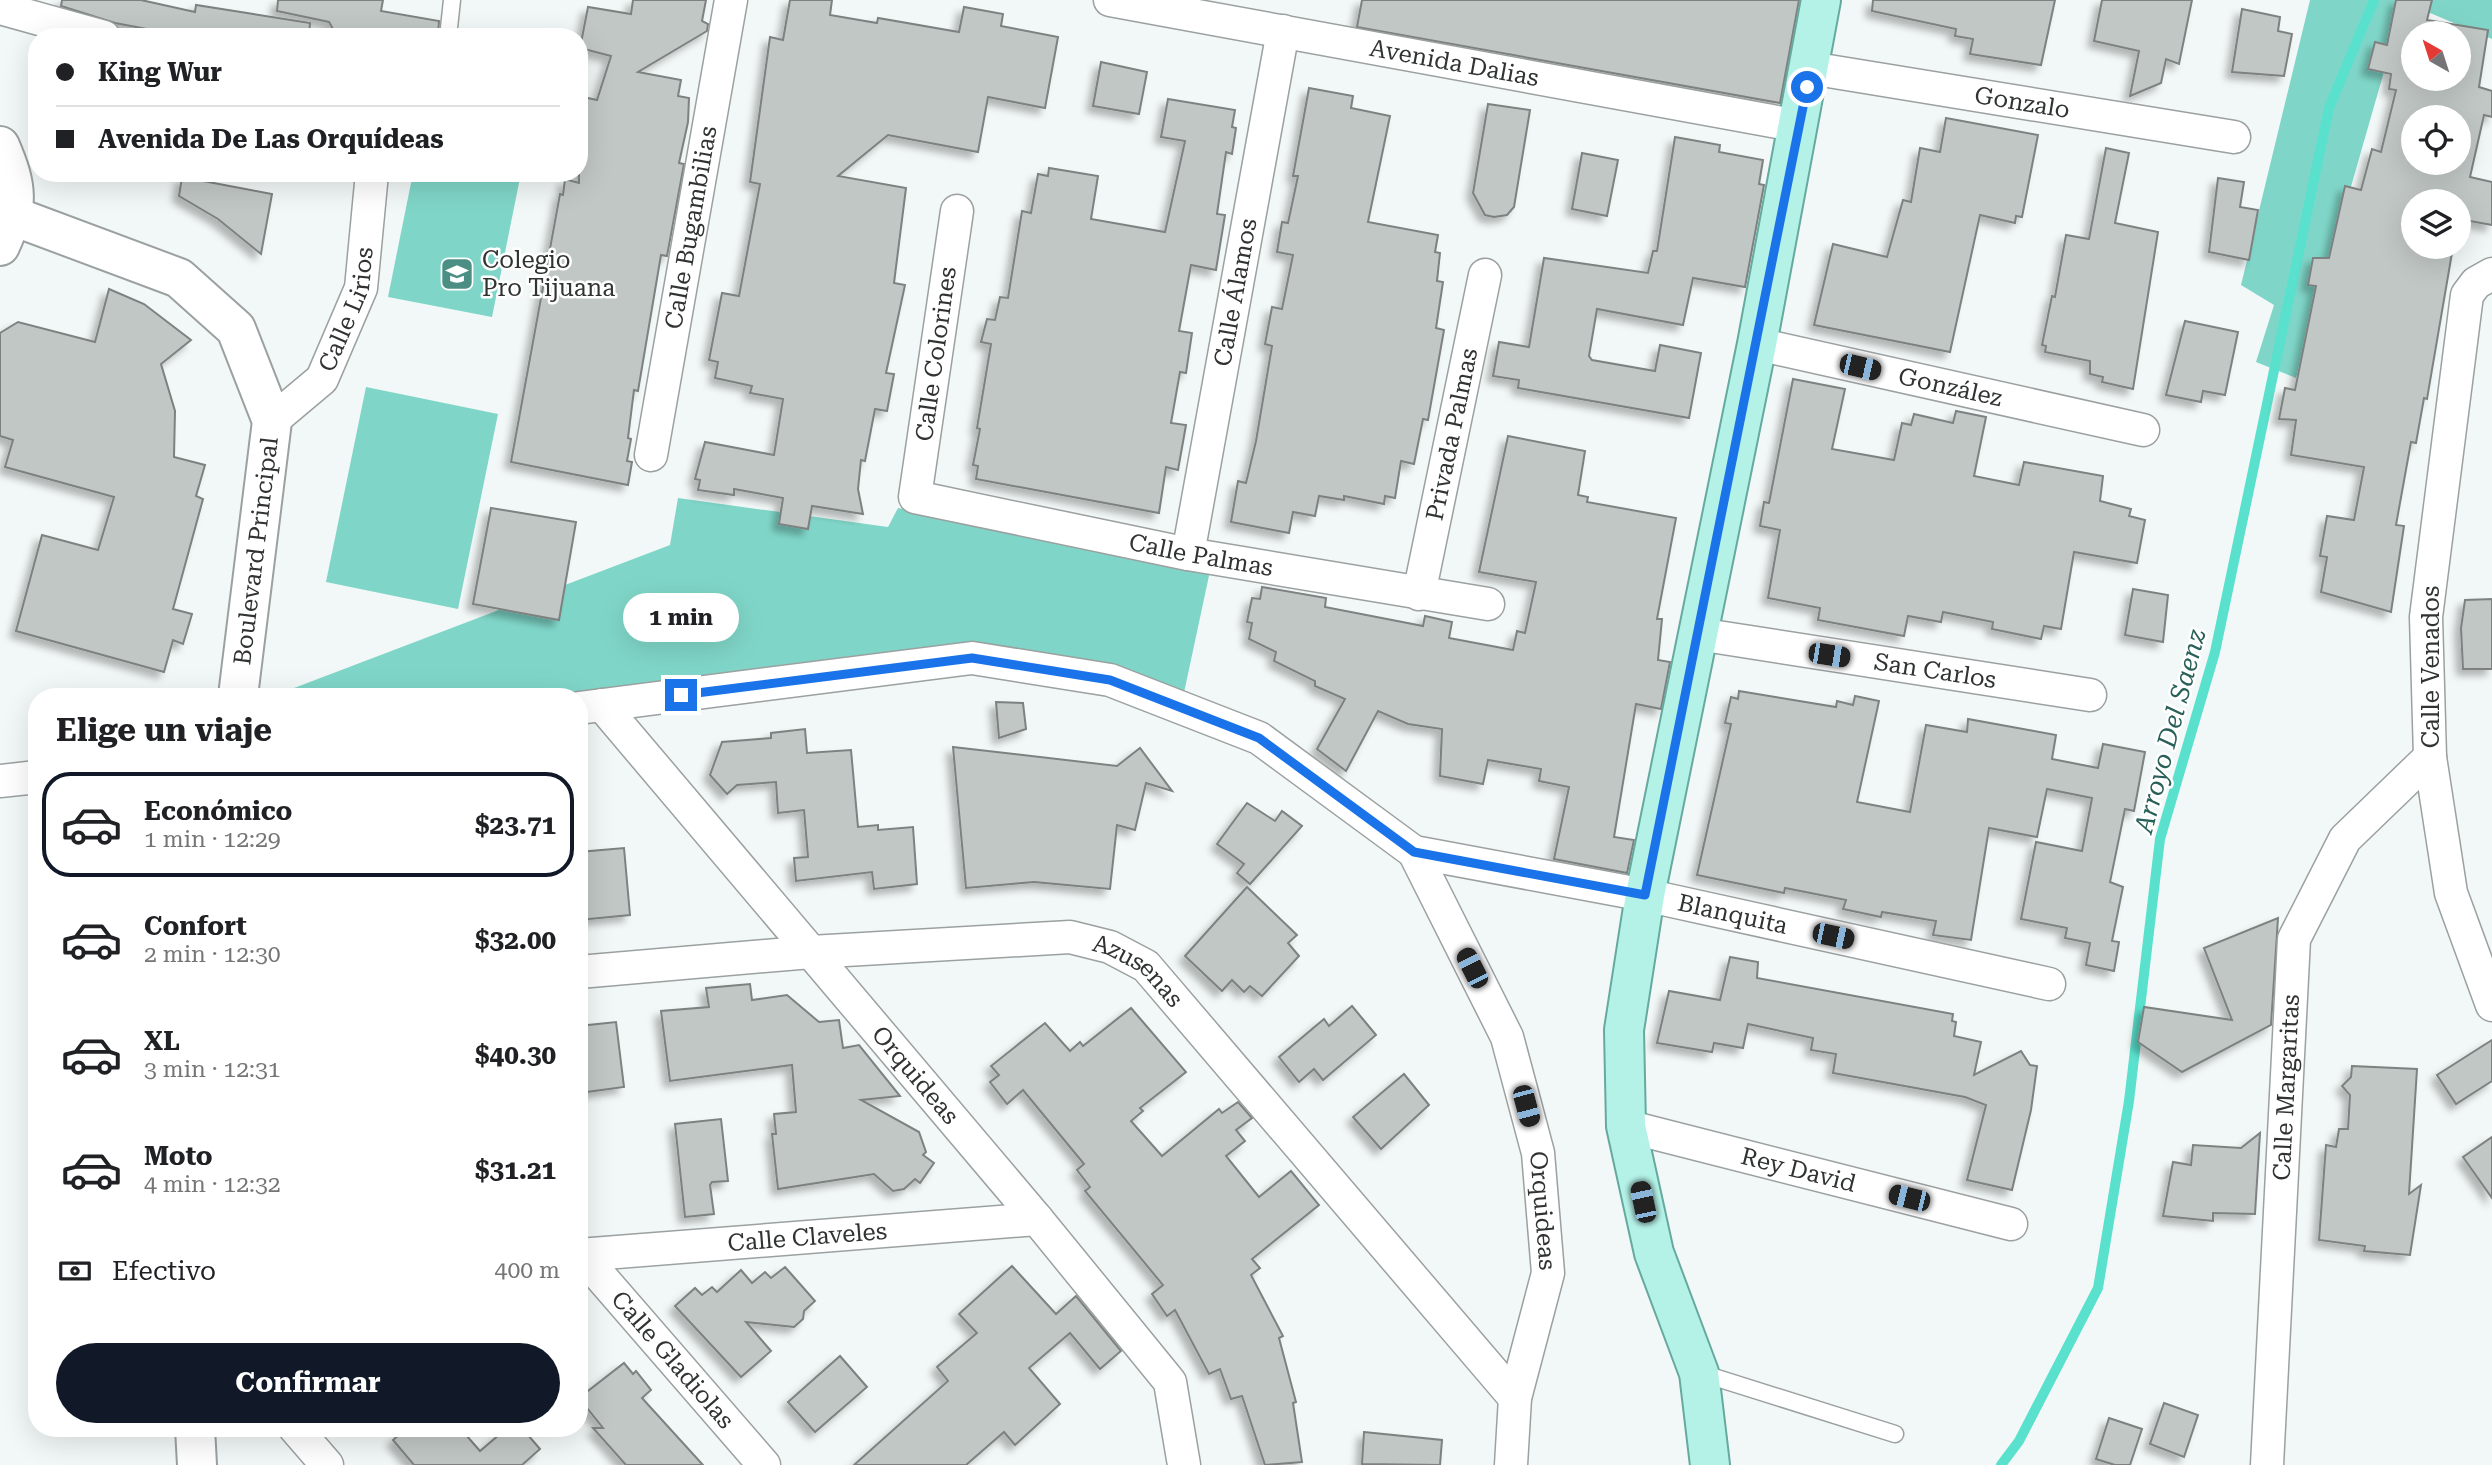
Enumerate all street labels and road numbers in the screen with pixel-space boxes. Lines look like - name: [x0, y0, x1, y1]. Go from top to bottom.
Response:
- street label: Avenida Dalias: [1367, 34, 1541, 92]
- street label: Gonzalo: [1973, 81, 2072, 124]
- street label: Calle Bugambilias: [659, 124, 723, 331]
- street label: Calle Álamos: [1208, 216, 1263, 369]
- street label: Calle Lirios: [313, 246, 379, 376]
- street label: Calle Colorines: [910, 265, 962, 443]
- street label: Privada Palmas: [1421, 346, 1483, 523]
- street label: González: [1896, 362, 2005, 412]
- street label: Boulevard Principal: [228, 436, 284, 666]
- street label: Calle Palmas: [1127, 528, 1275, 582]
- street label: Calle Venados: [2417, 586, 2445, 748]
- street label: San Carlos: [1872, 648, 1998, 694]
- street label: Blanquita: [1675, 889, 1790, 940]
- street label: Azusenas: [1090, 929, 1189, 1013]
- street label: Calle Margaritas: [2268, 994, 2305, 1181]
- street label: Orquideas: [866, 1021, 965, 1130]
- street label: Rey David: [1738, 1142, 1859, 1198]
- street label: Orquideas: [1524, 1150, 1562, 1271]
- street label: Calle Claveles: [727, 1217, 888, 1257]
- street label: Calle Gladiolas: [606, 1285, 740, 1434]

